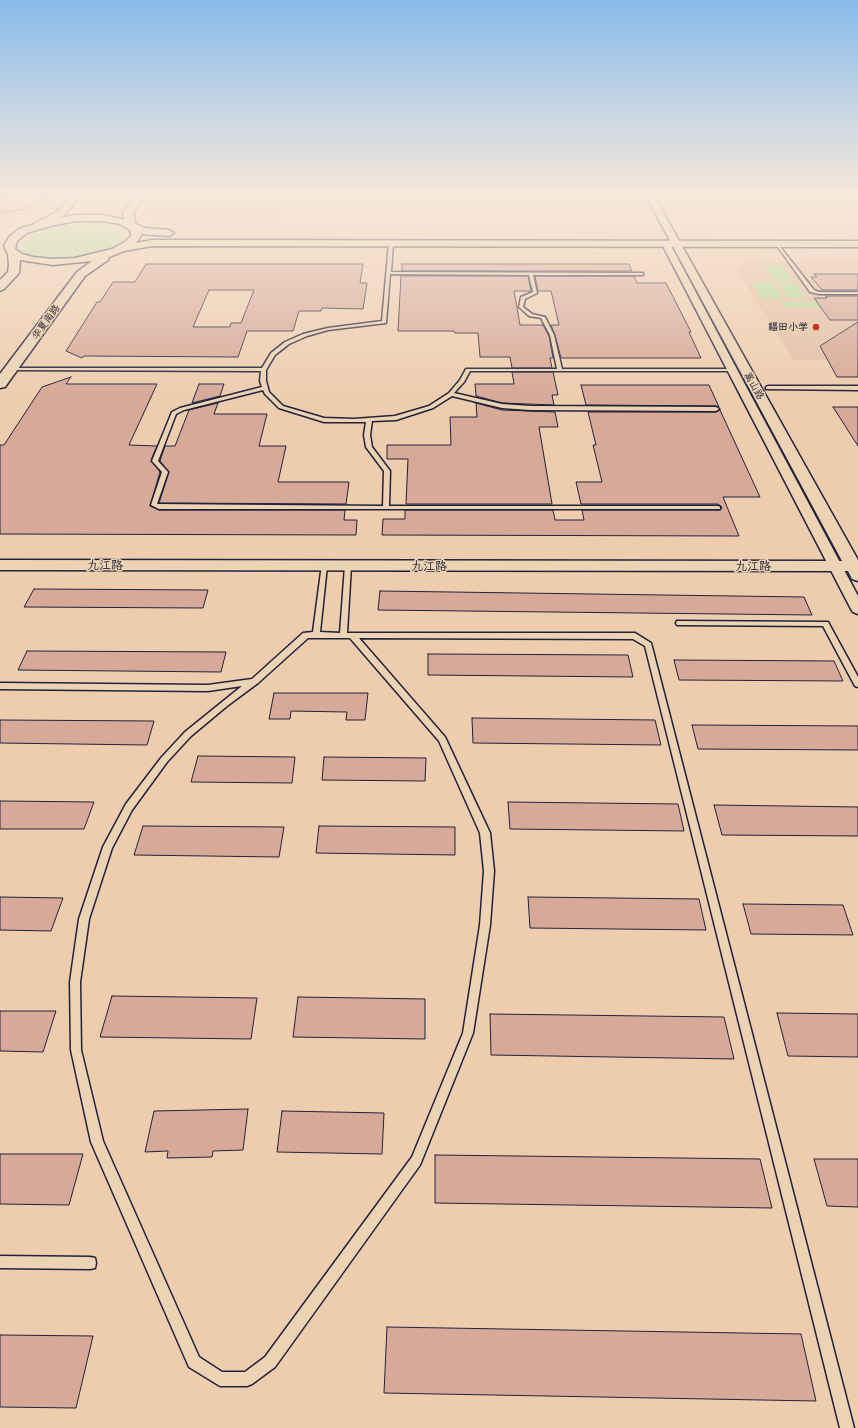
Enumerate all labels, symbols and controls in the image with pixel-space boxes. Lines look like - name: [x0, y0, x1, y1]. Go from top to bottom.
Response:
- street label: 华夏南路: [29, 302, 63, 342]
- place label: 福田小学: [768, 321, 808, 333]
- marker: 福田小学: [811, 322, 821, 332]
- street label: 嵩山路: [741, 370, 767, 402]
- street label: 九江路: [87, 558, 123, 572]
- street label: 九江路: [411, 559, 447, 573]
- street label: 九江路: [735, 559, 771, 573]

